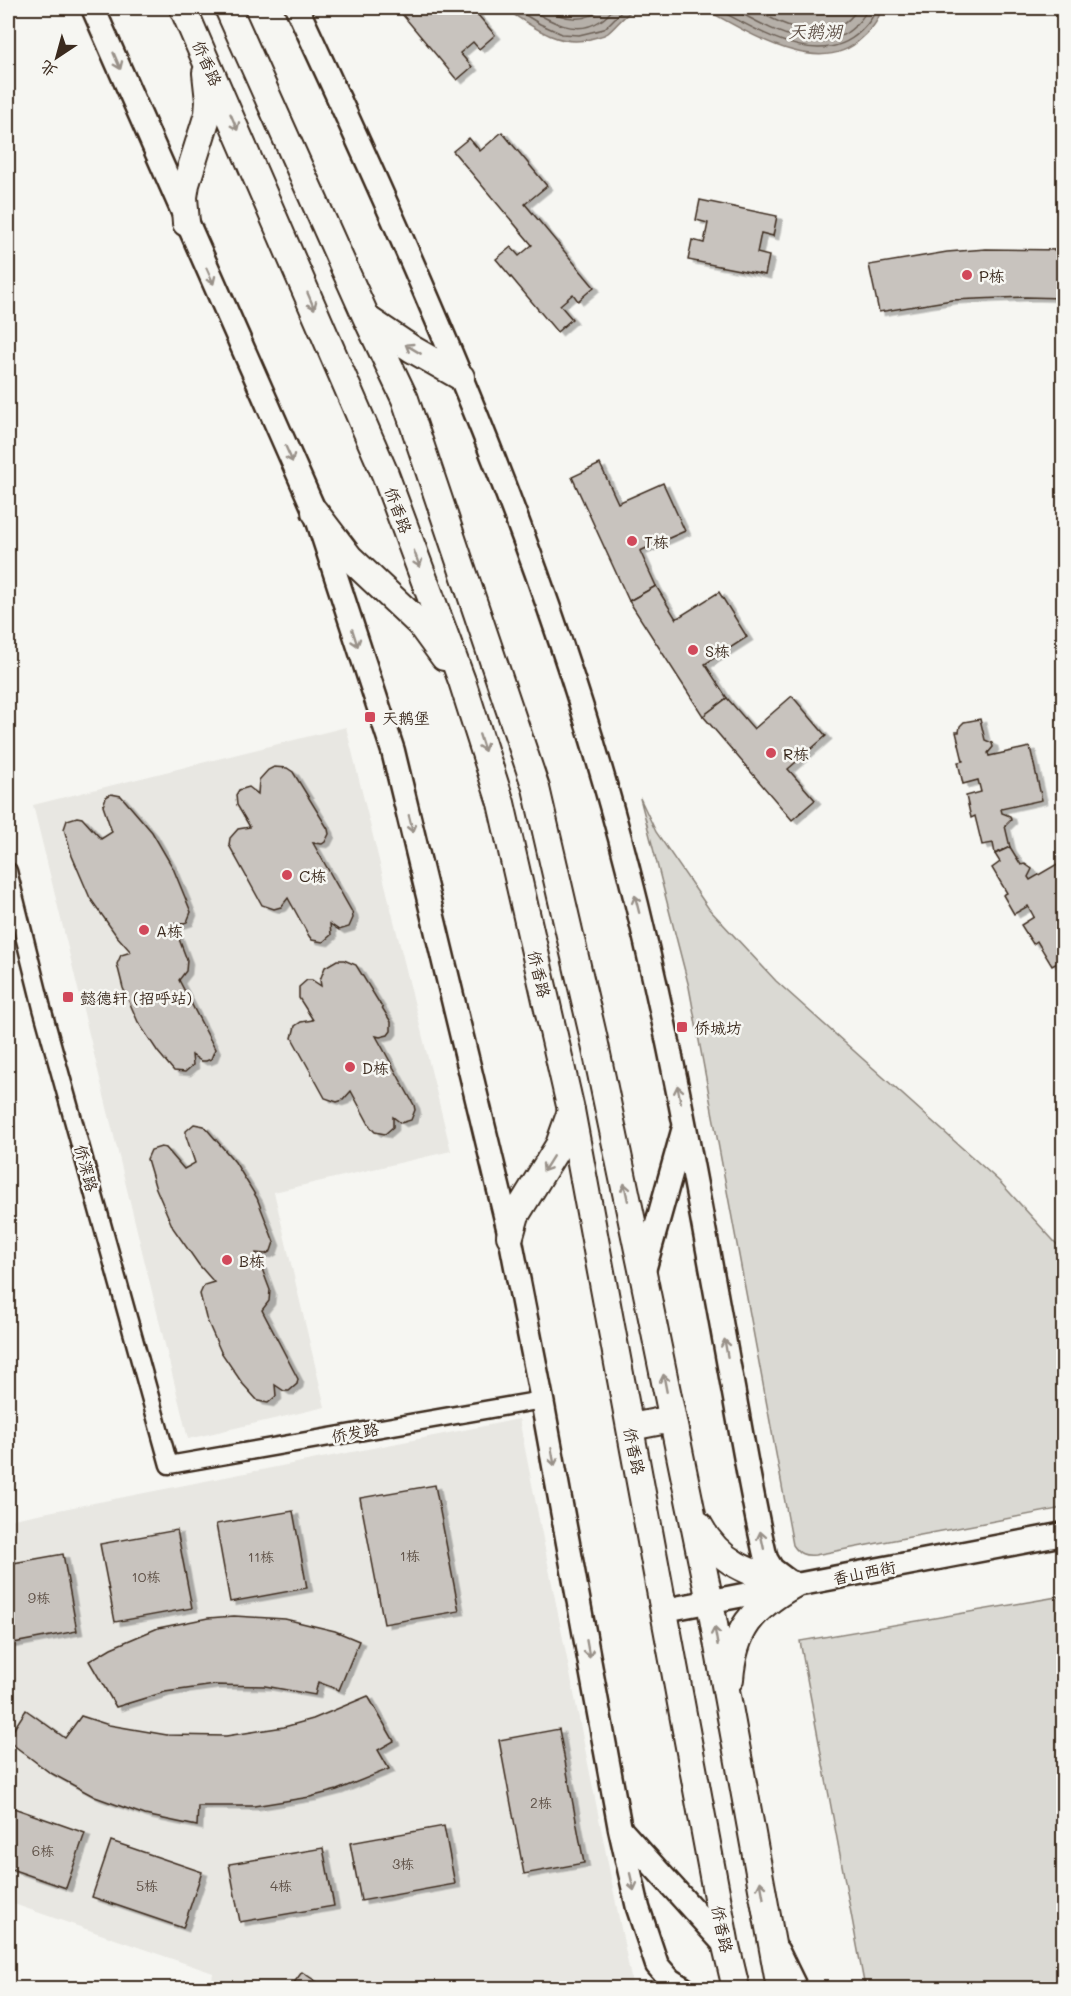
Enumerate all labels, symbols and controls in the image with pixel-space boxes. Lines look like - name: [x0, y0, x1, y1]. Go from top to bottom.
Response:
- water label: 天鹅湖: [788, 19, 844, 43]
- north arrow: [27, 27, 87, 87]
- street label: 侨香路: [189, 37, 227, 89]
- one-way arrow: [112, 52, 123, 70]
- text: 北: [35, 56, 61, 83]
- one-way arrow: [229, 112, 240, 131]
- place label: P栋: [979, 265, 1005, 286]
- one-way arrow: [205, 267, 216, 285]
- marker: P栋: [960, 268, 974, 282]
- one-way arrow: [306, 291, 317, 310]
- one-way arrow: [405, 343, 422, 355]
- one-way arrow: [284, 445, 296, 463]
- street label: 侨香路: [381, 484, 417, 536]
- place label: T栋: [644, 531, 669, 552]
- marker: T栋: [625, 534, 639, 548]
- one-way arrow: [412, 549, 423, 568]
- one-way arrow: [351, 628, 362, 647]
- place label: S栋: [705, 640, 730, 661]
- marker: S栋: [686, 643, 700, 657]
- place label: 天鹅堡: [382, 707, 430, 728]
- marker: 天鹅堡: [363, 710, 377, 724]
- one-way arrow: [477, 733, 488, 752]
- place label: R栋: [783, 743, 809, 764]
- marker: R栋: [764, 746, 778, 760]
- one-way arrow: [405, 815, 417, 834]
- place label: C栋: [299, 865, 326, 886]
- marker: C栋: [280, 868, 294, 882]
- one-way arrow: [630, 895, 642, 914]
- place label: A栋: [156, 920, 183, 941]
- marker: A栋: [137, 923, 151, 937]
- street label: 侨香路: [524, 948, 556, 1000]
- place label: 懿德轩 (招呼站): [80, 987, 192, 1008]
- marker: 懿德轩 (招呼站): [61, 990, 75, 1004]
- place label: 侨城坊: [694, 1017, 742, 1038]
- marker: 侨城坊: [675, 1020, 689, 1034]
- place label: D栋: [362, 1057, 389, 1078]
- marker: D栋: [343, 1060, 357, 1074]
- one-way arrow: [673, 1085, 684, 1105]
- street label: 侨深路: [71, 1142, 103, 1194]
- one-way arrow: [542, 1155, 554, 1172]
- one-way arrow: [620, 1183, 631, 1202]
- place label: B栋: [239, 1250, 265, 1271]
- marker: B栋: [220, 1253, 234, 1267]
- one-way arrow: [720, 1339, 731, 1358]
- one-way arrow: [659, 1374, 670, 1393]
- street label: 侨发路: [330, 1417, 380, 1447]
- street label: 侨香路: [620, 1425, 650, 1477]
- one-way arrow: [547, 1447, 558, 1466]
- one-way arrow: [755, 1530, 767, 1549]
- house number: 1栋: [400, 1546, 420, 1565]
- house number: 11栋: [248, 1547, 274, 1566]
- street label: 香山西街: [831, 1556, 897, 1588]
- house number: 10栋: [132, 1567, 160, 1586]
- house number: 9栋: [28, 1588, 50, 1607]
- one-way arrow: [710, 1627, 721, 1646]
- one-way arrow: [583, 1638, 594, 1658]
- house number: 2栋: [530, 1793, 552, 1812]
- house number: 6栋: [32, 1841, 54, 1860]
- house number: 3栋: [392, 1854, 414, 1873]
- one-way arrow: [626, 1872, 638, 1891]
- house number: 5栋: [136, 1876, 158, 1895]
- house number: 4栋: [270, 1876, 292, 1895]
- one-way arrow: [757, 1880, 768, 1900]
- street label: 侨香路: [708, 1903, 738, 1955]

